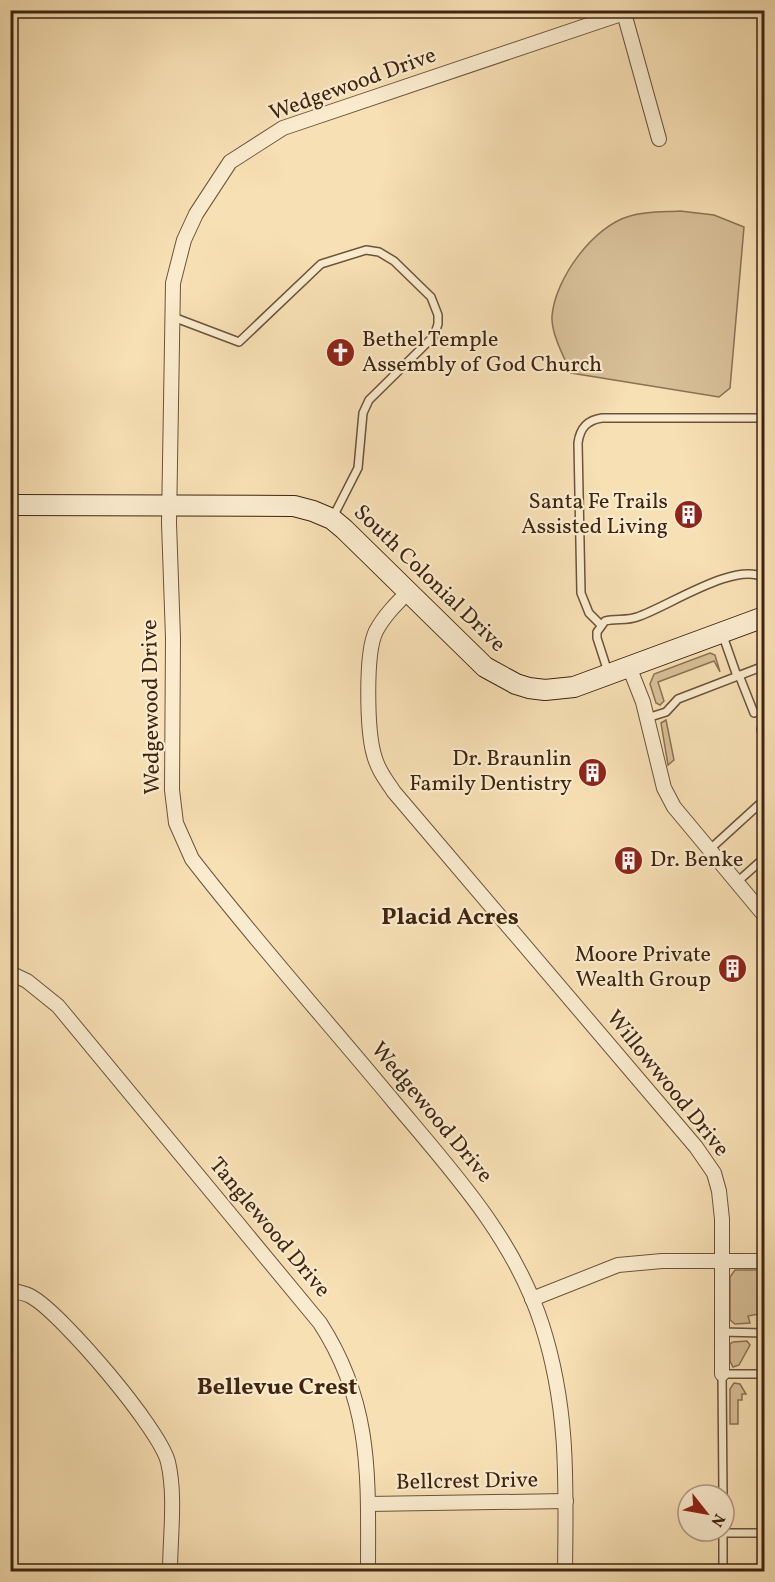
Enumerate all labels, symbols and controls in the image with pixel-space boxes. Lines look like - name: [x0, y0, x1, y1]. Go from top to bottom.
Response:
- street label: Wedgewood Drive: [265, 40, 441, 130]
- place label: Bethel Temple Assembly of God Church: [362, 325, 602, 381]
- church icon: Bethel Temple Assembly of God Church: [325, 337, 357, 369]
- place label: Santa Fe Trails Assisted Living: [521, 487, 668, 543]
- street label: South Colonial Drive: [346, 498, 512, 660]
- building icon: Santa Fe Trails Assisted Living: [673, 499, 705, 531]
- street label: Wedgewood Drive: [135, 619, 169, 795]
- place label: Dr. Braunlin Family Dentistry: [409, 744, 572, 800]
- building icon: Dr. Braunlin Family Dentistry: [577, 756, 609, 788]
- building icon: Dr. Benke: [613, 844, 645, 876]
- place label: Dr. Benke: [650, 845, 743, 876]
- district label: Placid Acres: [381, 901, 519, 935]
- place label: Moore Private Wealth Group: [575, 940, 711, 996]
- building icon: Moore Private Wealth Group: [716, 952, 748, 984]
- street label: Willowwood Drive: [598, 1004, 736, 1164]
- street label: Wedgewood Drive: [363, 1036, 499, 1190]
- street label: Tanglewood Drive: [201, 1151, 337, 1305]
- district label: Bellevue Crest: [197, 1371, 357, 1405]
- street label: Bellcrest Drive: [396, 1465, 538, 1499]
- north arrow: [676, 1483, 736, 1543]
- text: N: [705, 1509, 730, 1531]

